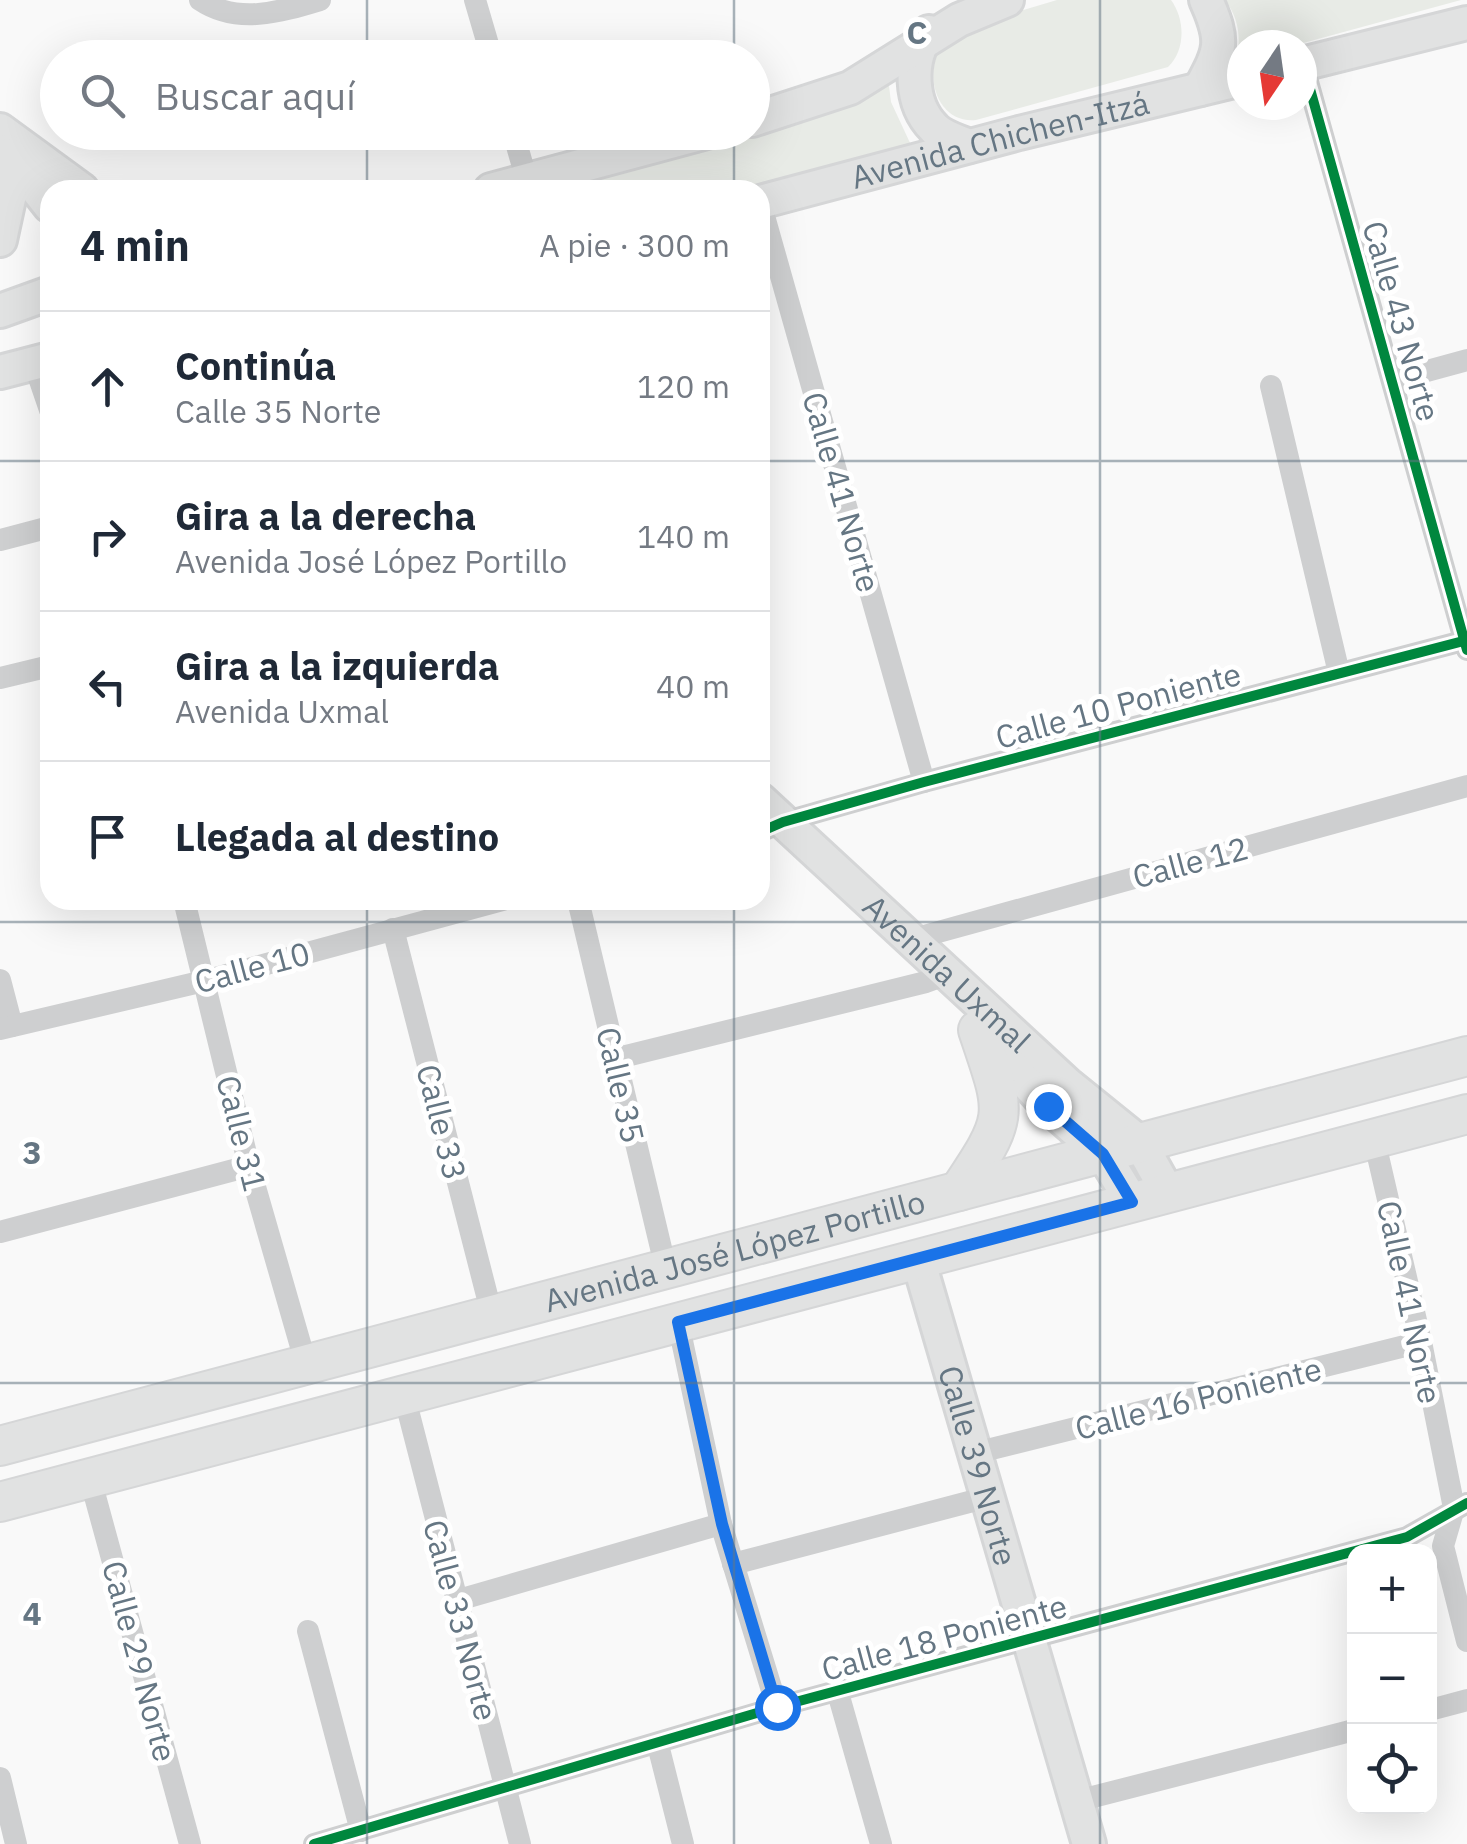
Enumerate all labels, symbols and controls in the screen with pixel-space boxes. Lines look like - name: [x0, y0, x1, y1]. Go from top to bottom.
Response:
- text: C: [907, 11, 927, 53]
- north arrow: [1227, 30, 1317, 120]
- search box: [40, 40, 770, 150]
- icon: search: [75, 68, 130, 123]
- text: Buscar aquí: [155, 71, 356, 120]
- street label: Avenida Chichen-Itzá: [846, 81, 1153, 198]
- street label: Calle 43 Norte: [1353, 216, 1451, 426]
- text: 4 min: [80, 218, 190, 273]
- text: A pie · 300 m: [539, 224, 730, 266]
- text: Continúa: [175, 341, 336, 390]
- icon: ahead: [80, 359, 135, 414]
- text: 120 m: [637, 365, 730, 407]
- street label: Calle 41 Norte: [793, 387, 891, 597]
- text: Calle 35 Norte: [175, 390, 381, 432]
- text: Gira a la derecha: [175, 491, 476, 540]
- icon: right: [80, 509, 135, 564]
- text: 140 m: [637, 515, 730, 557]
- text: Avenida José López Portillo: [175, 540, 567, 582]
- text: Gira a la izquierda: [175, 641, 499, 690]
- street label: Calle 10 Poniente: [991, 652, 1245, 758]
- icon: left: [80, 659, 135, 714]
- text: 40 m: [656, 665, 730, 707]
- text: Avenida Uxmal: [175, 690, 389, 732]
- icon: arrive: [80, 809, 135, 864]
- text: Llegada al destino: [175, 812, 499, 861]
- street label: Calle 12: [1128, 826, 1252, 898]
- street label: Avenida Uxmal: [854, 885, 1040, 1061]
- street label: Calle 10: [190, 931, 314, 1003]
- street label: Calle 35: [587, 1023, 655, 1147]
- street label: Calle 33: [407, 1060, 477, 1184]
- street label: Calle 31: [207, 1071, 277, 1195]
- route end: [1026, 1084, 1072, 1130]
- text: 3: [22, 1131, 42, 1173]
- street label: Avenida José López Portillo: [539, 1180, 930, 1321]
- street label: Calle 41 Norte: [1368, 1197, 1452, 1407]
- street label: Calle 16 Poniente: [1070, 1347, 1326, 1449]
- street label: Calle 39 Norte: [929, 1360, 1027, 1570]
- street label: Calle 33 Norte: [414, 1515, 508, 1725]
- map controls: [1347, 1544, 1437, 1814]
- button: +: [1347, 1544, 1437, 1634]
- street label: Calle 29 Norte: [93, 1556, 187, 1766]
- street label: Calle 18 Poniente: [817, 1584, 1071, 1690]
- text: 4: [22, 1592, 42, 1634]
- button: −: [1347, 1634, 1437, 1724]
- route start: [755, 1685, 801, 1731]
- button: locate: [1347, 1724, 1437, 1814]

